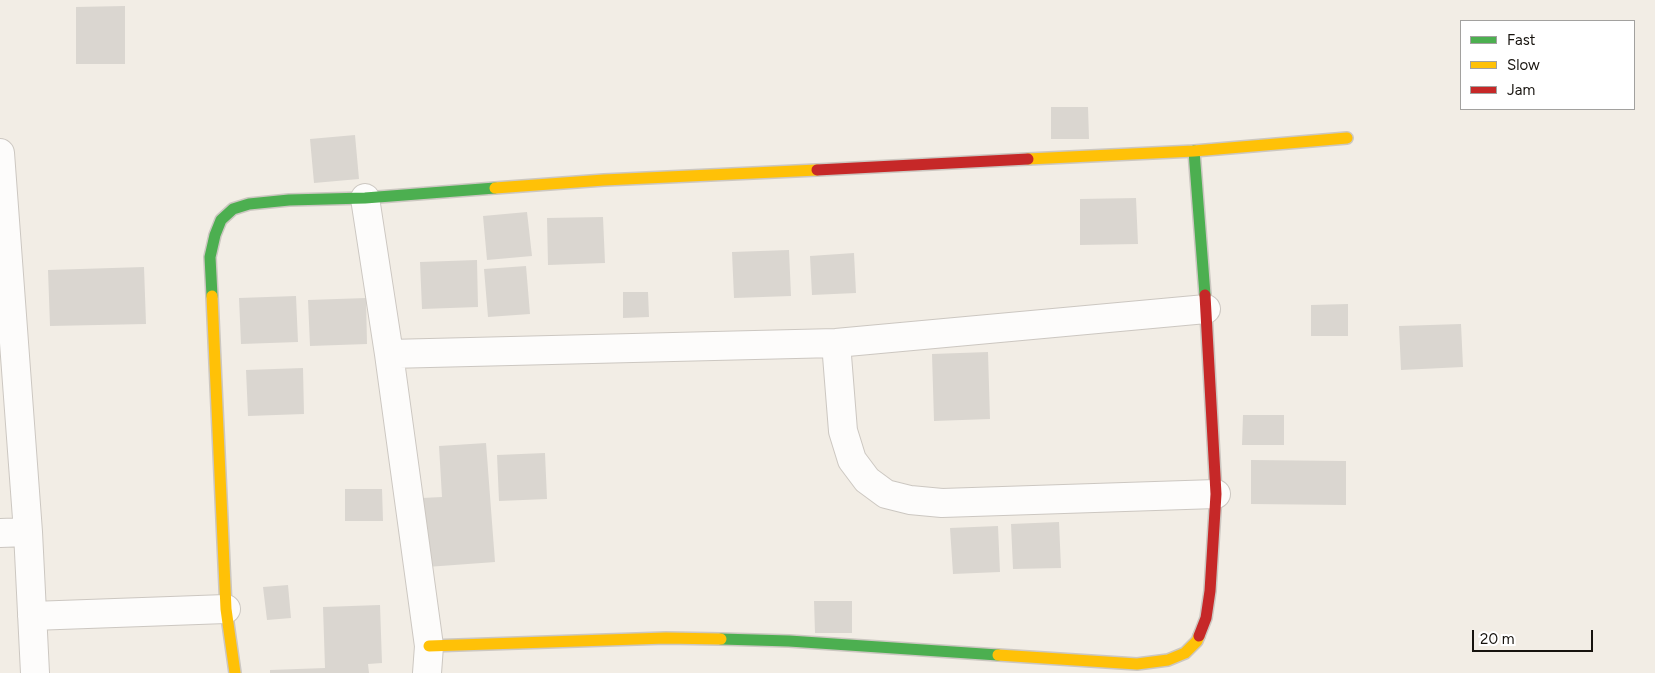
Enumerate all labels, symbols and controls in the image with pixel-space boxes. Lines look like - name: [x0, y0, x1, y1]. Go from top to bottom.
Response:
- legend: [1460, 20, 1635, 110]
- text: Fast: [1507, 31, 1535, 49]
- text: Slow: [1507, 56, 1540, 74]
- text: Jam: [1507, 81, 1535, 99]
- scale bar: [1475, 620, 1596, 652]
- text: 20 m: [1480, 630, 1514, 648]

